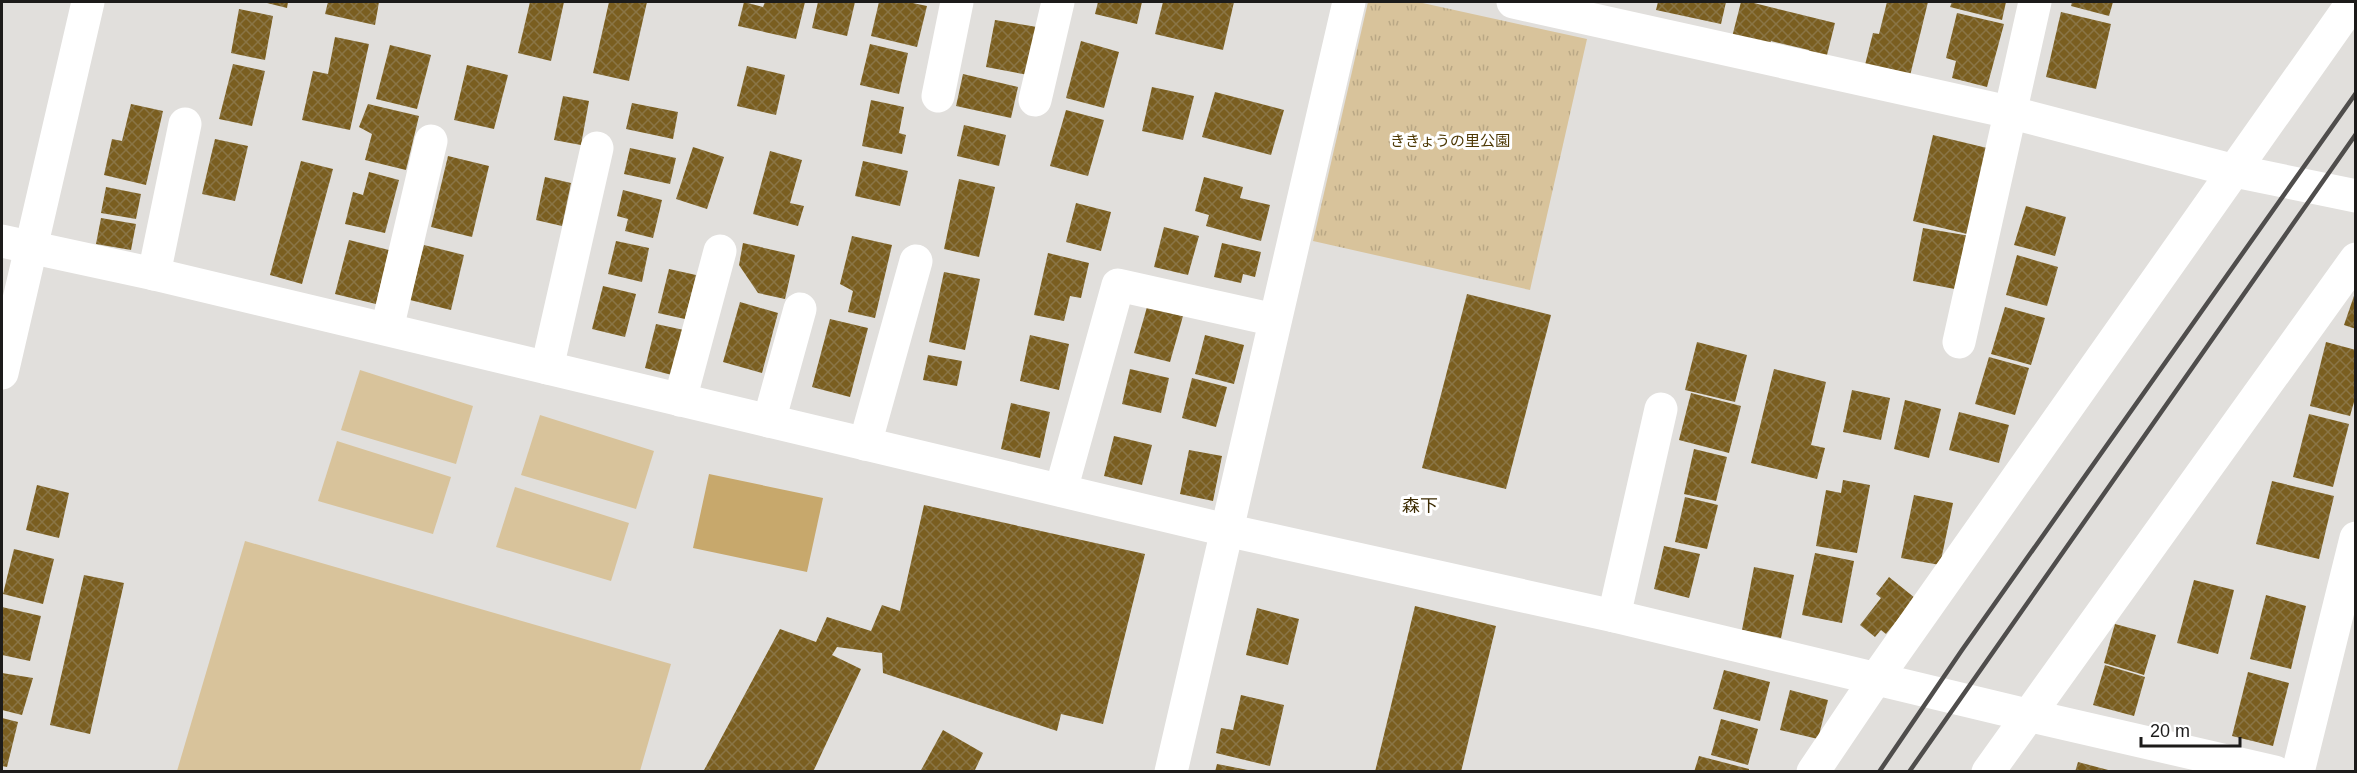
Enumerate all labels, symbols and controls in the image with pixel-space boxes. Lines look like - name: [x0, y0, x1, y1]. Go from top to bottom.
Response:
- park label: ききょうの里公園: [1390, 132, 1510, 149]
- district label: 森下: [1402, 496, 1438, 516]
- scale bar: [2141, 710, 2240, 748]
- text: 20 m: [2150, 721, 2190, 741]

